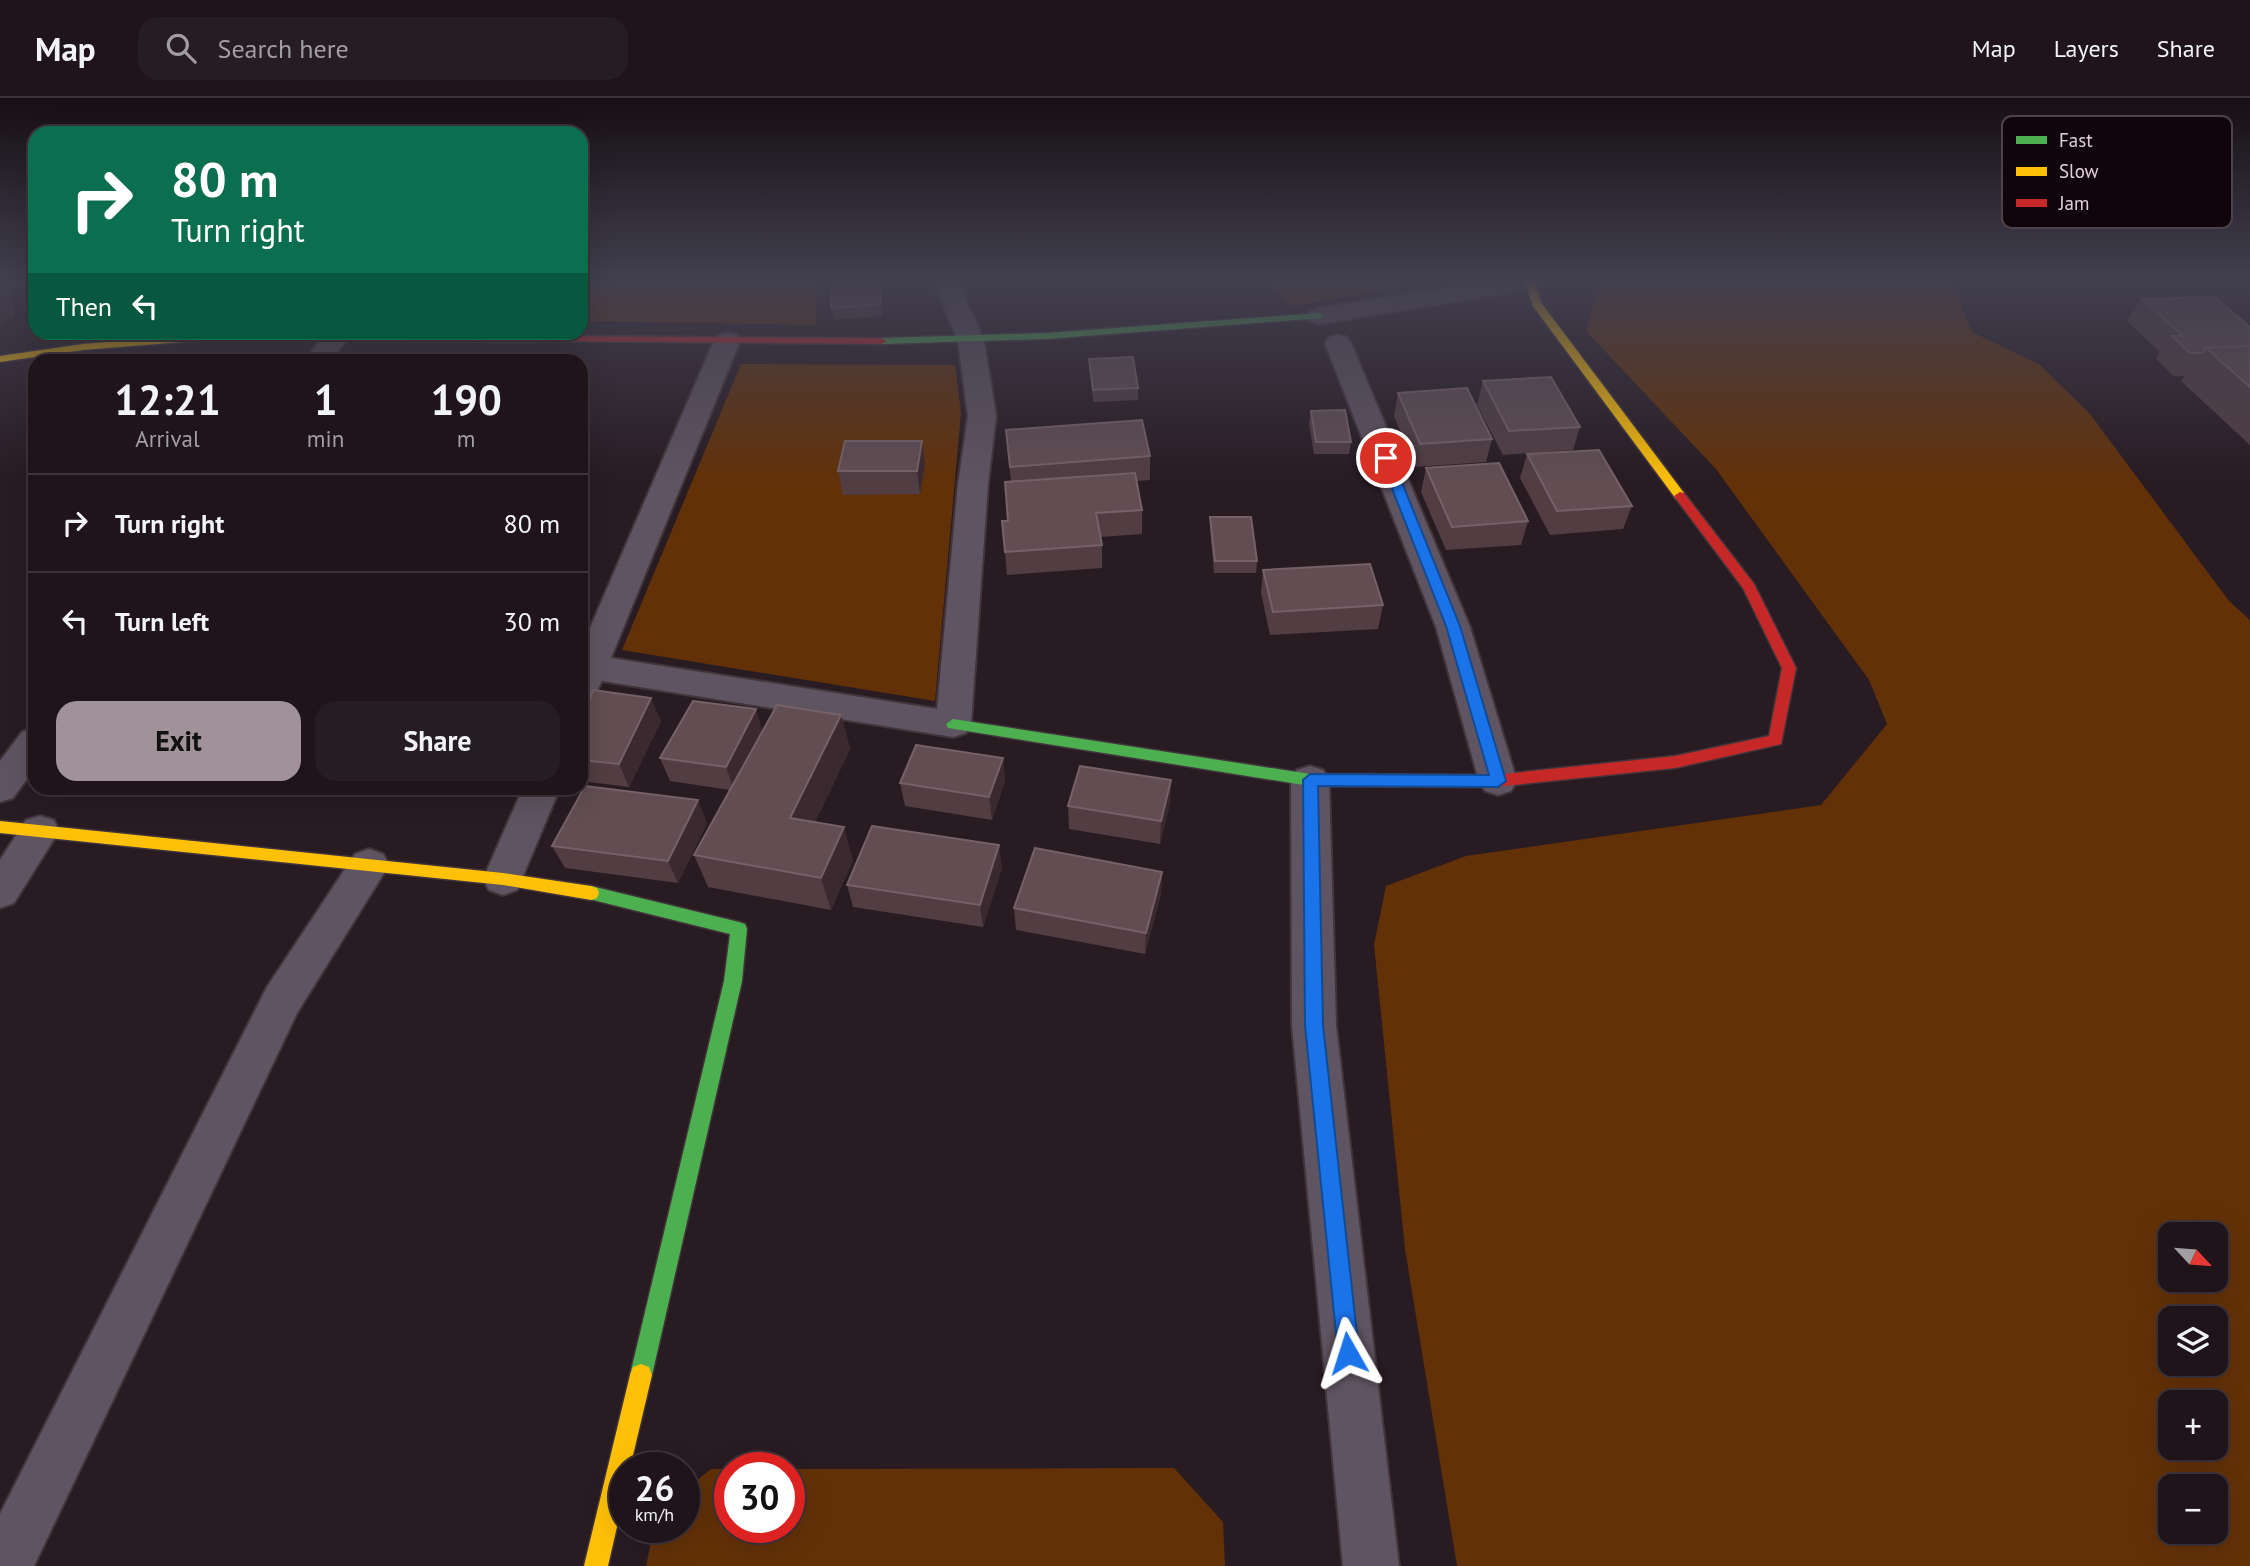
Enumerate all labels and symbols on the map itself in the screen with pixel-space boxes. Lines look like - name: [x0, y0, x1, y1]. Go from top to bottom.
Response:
- legend: [2002, 116, 2232, 228]
- text: Fast: [2059, 128, 2093, 152]
- text: Slow: [2059, 159, 2099, 183]
- text: Jam: [2058, 191, 2089, 215]
- pin: [1356, 428, 1416, 488]
- north arrow: [2158, 1222, 2228, 1292]
- position arrow: [1311, 1316, 1385, 1390]
- speed limit sign: 30: [714, 1452, 805, 1543]

